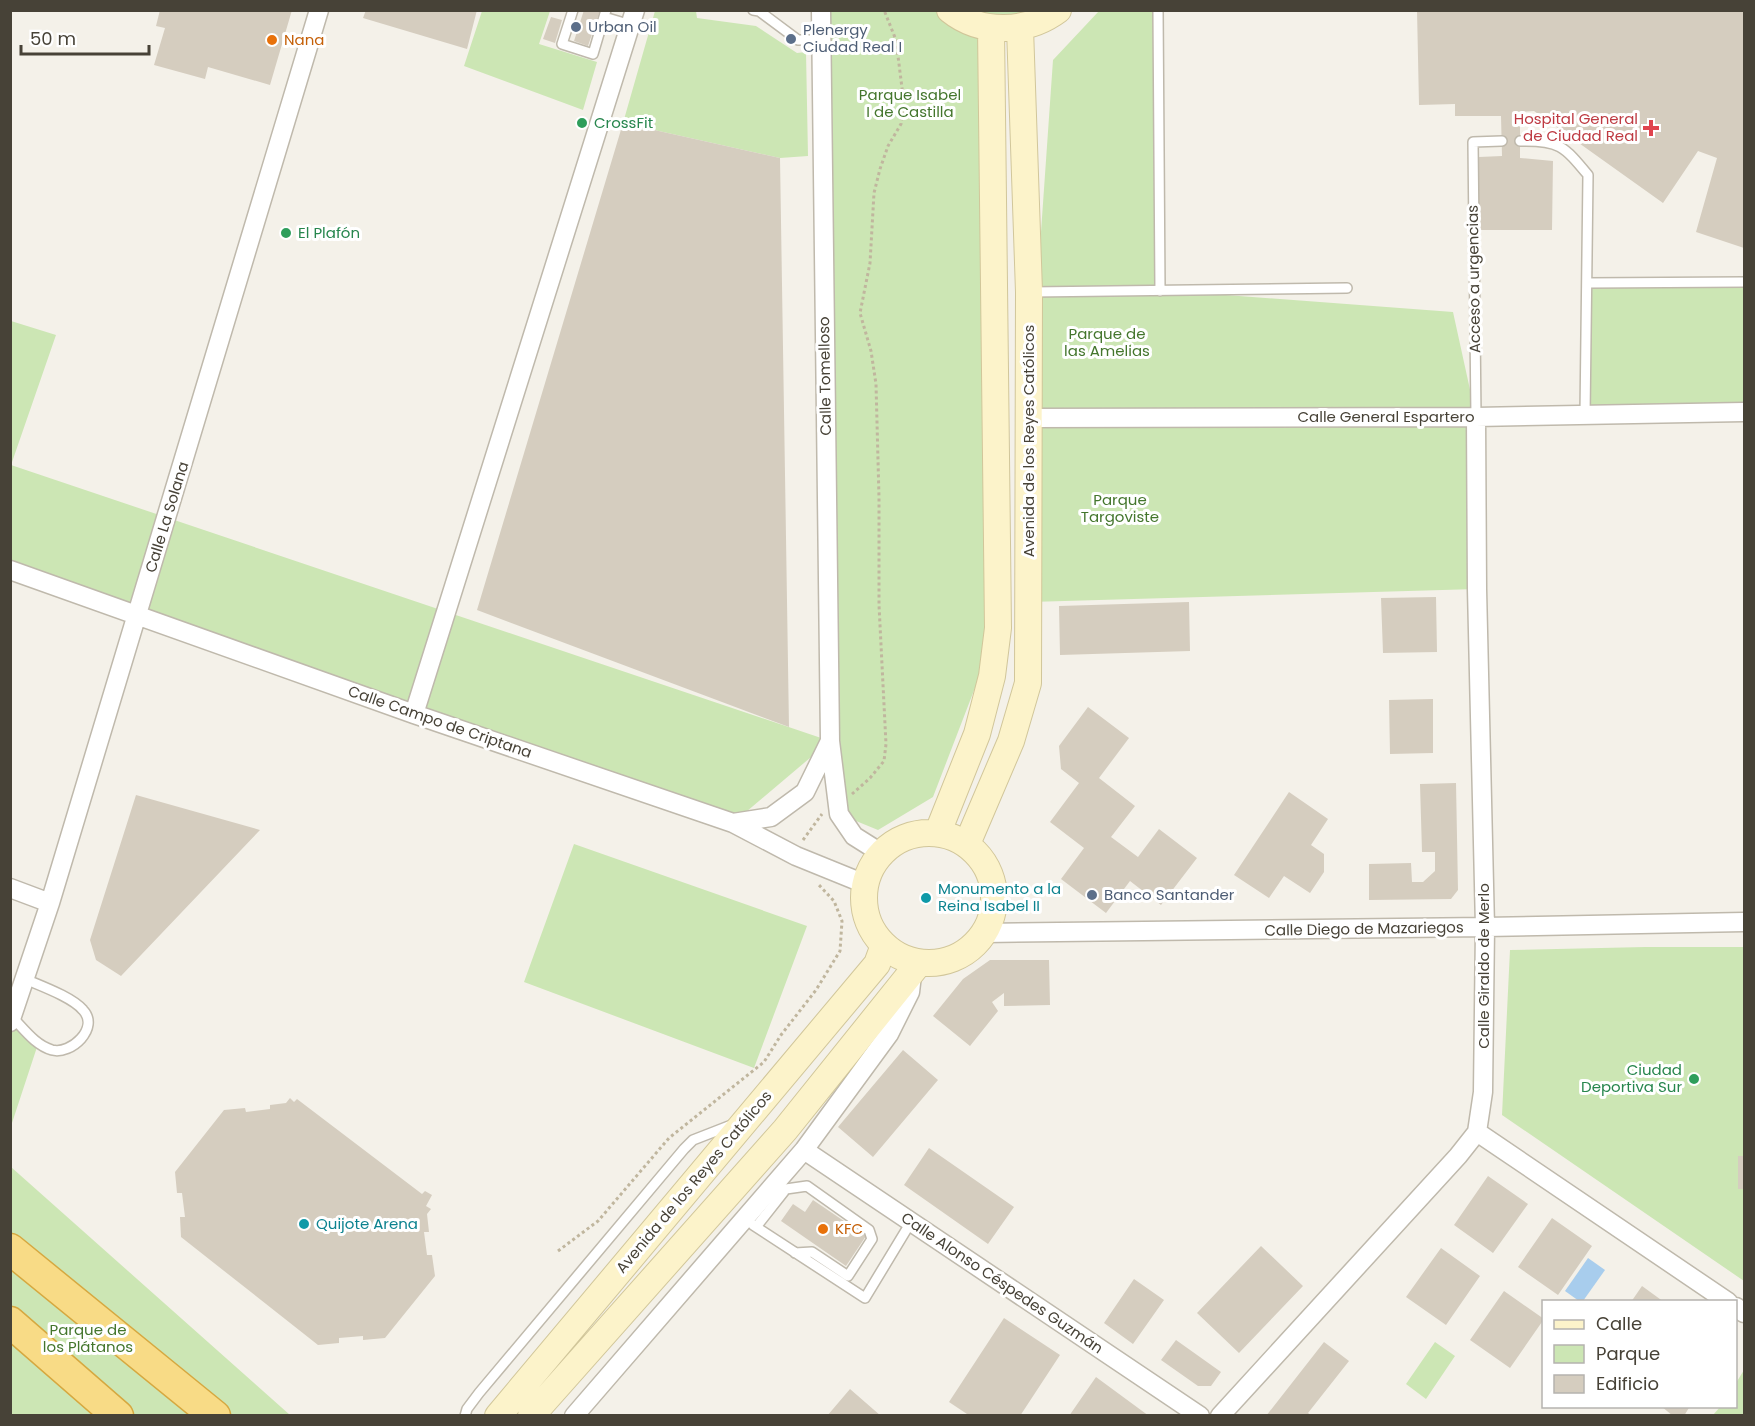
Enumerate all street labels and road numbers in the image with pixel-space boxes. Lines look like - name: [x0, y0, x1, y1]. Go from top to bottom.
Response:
- street label: Acceso a urgencias: [1462, 205, 1485, 353]
- street label: Calle Tomelloso: [813, 316, 836, 436]
- street label: Avenida de los Reyes Católicos: [1018, 324, 1039, 557]
- street label: Calle General Espartero: [1297, 406, 1475, 427]
- street label: Calle La Solana: [140, 459, 193, 575]
- street label: Calle Campo de Criptana: [345, 680, 535, 763]
- street label: Calle Giraldo de Merlo: [1473, 883, 1494, 1049]
- street label: Calle Diego de Mazariegos: [1264, 916, 1464, 941]
- street label: Avenida de los Reyes Católicos: [611, 1086, 777, 1278]
- street label: Calle Alonso Céspedes Guzmán: [897, 1207, 1107, 1358]

